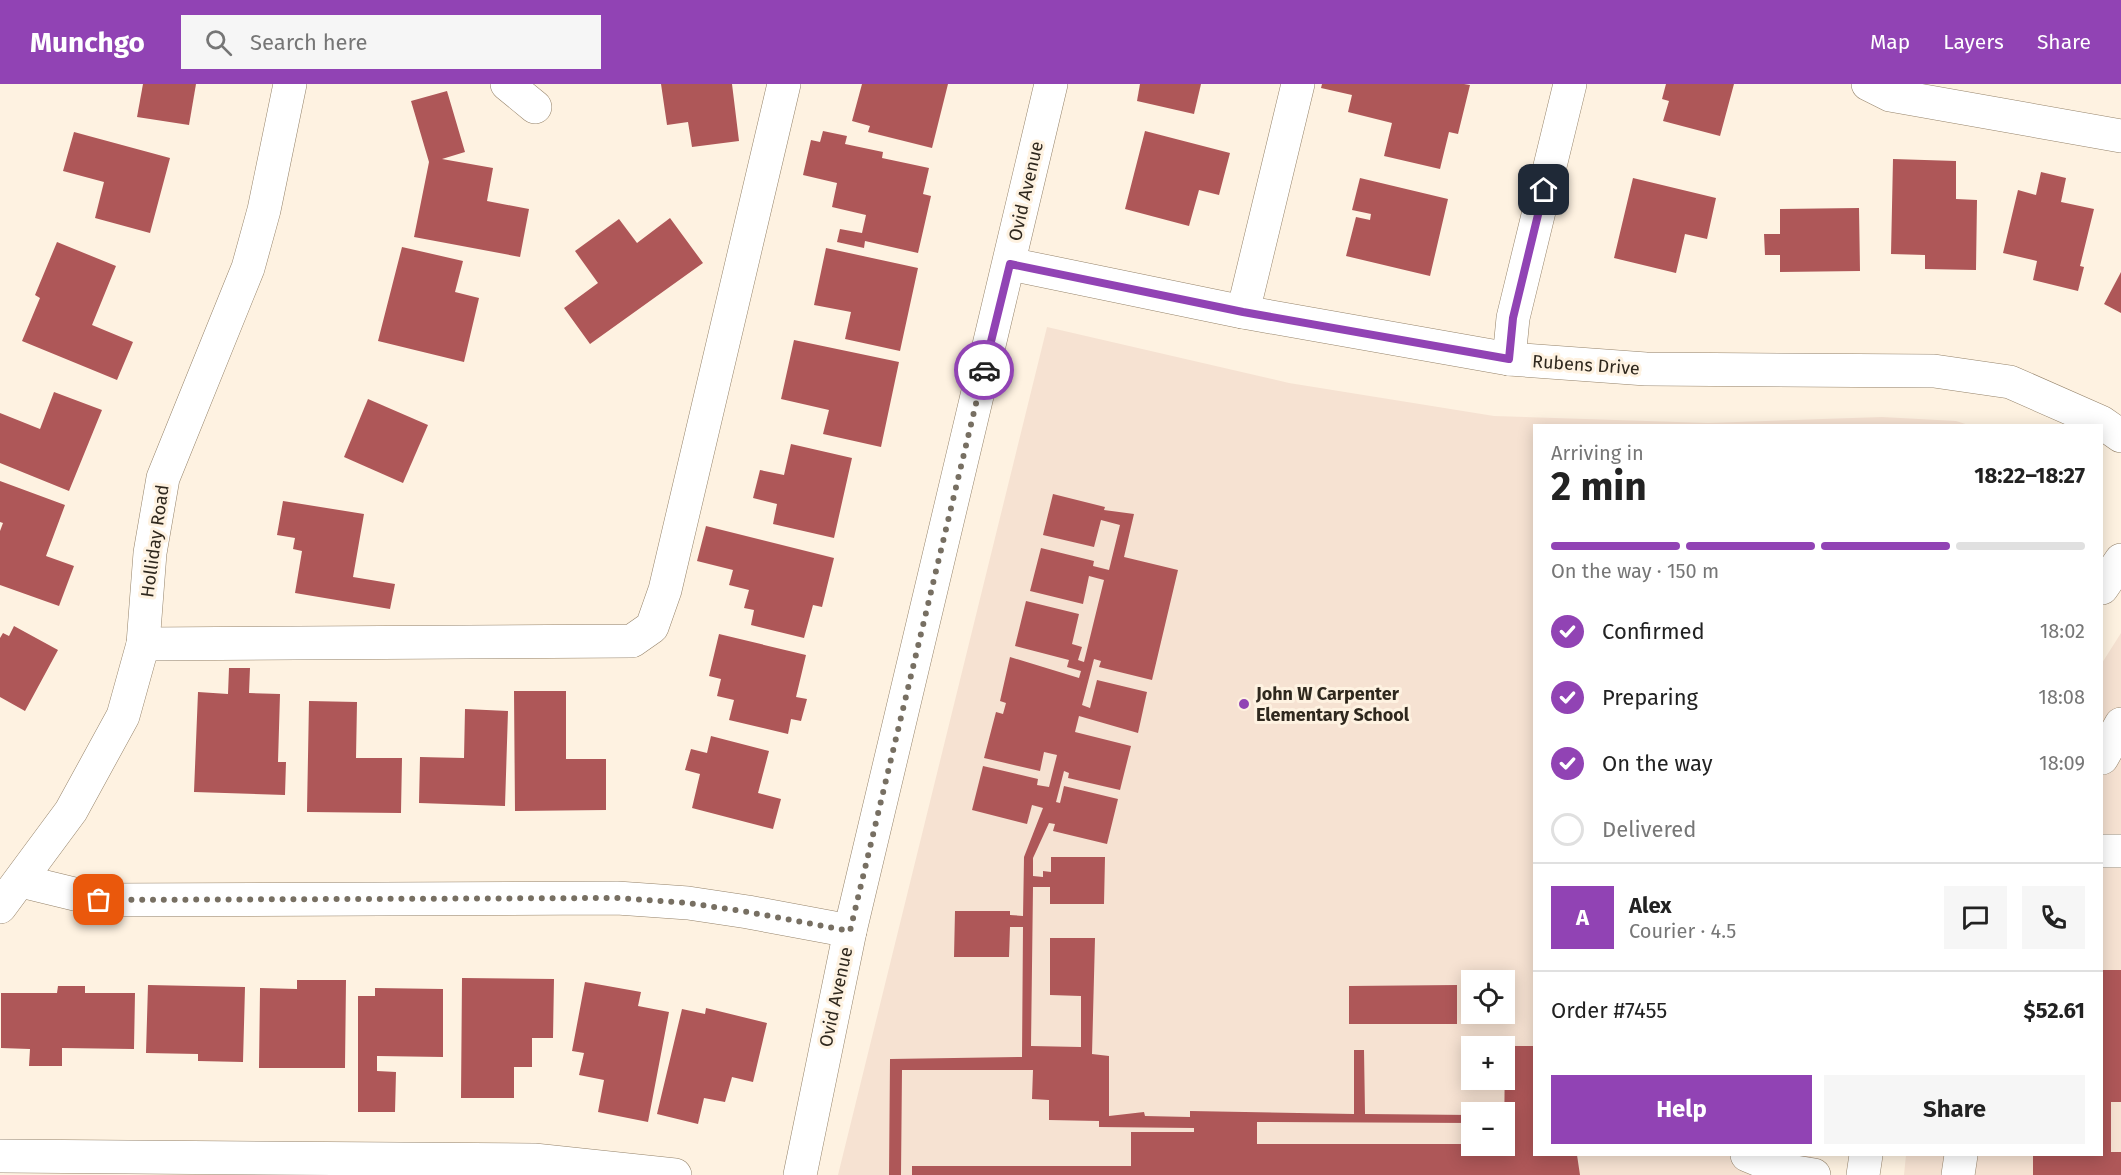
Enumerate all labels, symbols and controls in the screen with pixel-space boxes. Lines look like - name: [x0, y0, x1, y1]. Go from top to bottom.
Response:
- search box: [181, 15, 601, 69]
- text: Munchgo: [30, 26, 145, 59]
- icon: search: [202, 26, 235, 59]
- text: Search here: [250, 29, 367, 56]
- text: Map: [1870, 29, 1910, 55]
- text: Layers: [1943, 29, 2004, 55]
- text: Share: [2037, 29, 2091, 55]
- street label: Ovid Avenue: [1004, 139, 1048, 243]
- pin: [1518, 164, 1569, 215]
- icon: home: [1527, 173, 1560, 206]
- courier: [954, 340, 1014, 400]
- street label: Rubens Drive: [1531, 350, 1641, 380]
- icon: car: [968, 354, 1001, 387]
- text: Arriving in: [1551, 441, 1644, 465]
- text: 18:22–18:27: [1974, 462, 2085, 489]
- text: 2 min: [1551, 464, 1647, 510]
- street label: Holliday Road: [136, 483, 174, 599]
- text: On the way · 150 m: [1551, 559, 1719, 583]
- icon: check: [1551, 615, 1584, 648]
- text: Confirmed: [1602, 618, 1705, 645]
- text: 18:02: [2040, 619, 2085, 643]
- icon: check: [1551, 681, 1584, 714]
- place label: John W Carpenter Elementary School: [1255, 683, 1410, 726]
- text: Preparing: [1602, 684, 1698, 711]
- text: 18:08: [2038, 685, 2085, 709]
- marker: John W Carpenter Elementary School: [1237, 697, 1251, 711]
- icon: check: [1551, 747, 1584, 780]
- text: On the way: [1602, 750, 1713, 777]
- text: 18:09: [2039, 751, 2085, 775]
- text: Delivered: [1602, 816, 1697, 843]
- pin: [73, 874, 124, 925]
- icon: bag: [82, 883, 115, 916]
- button: chat: [1944, 886, 2007, 949]
- button: phone: [2022, 886, 2085, 949]
- text: Alex: [1629, 892, 1672, 919]
- text: A: [1576, 904, 1589, 931]
- text: Courier · 4.5: [1629, 919, 1736, 943]
- street label: Ovid Avenue: [815, 945, 857, 1049]
- map controls: [1461, 970, 1515, 1156]
- button: locate: [1461, 970, 1515, 1024]
- text: Order #7455: [1551, 997, 1667, 1024]
- text: $52.61: [2024, 997, 2085, 1024]
- button: +: [1461, 1036, 1515, 1090]
- button: Help: [1551, 1075, 1812, 1144]
- button: Share: [1824, 1075, 2085, 1144]
- button: −: [1461, 1102, 1515, 1156]

